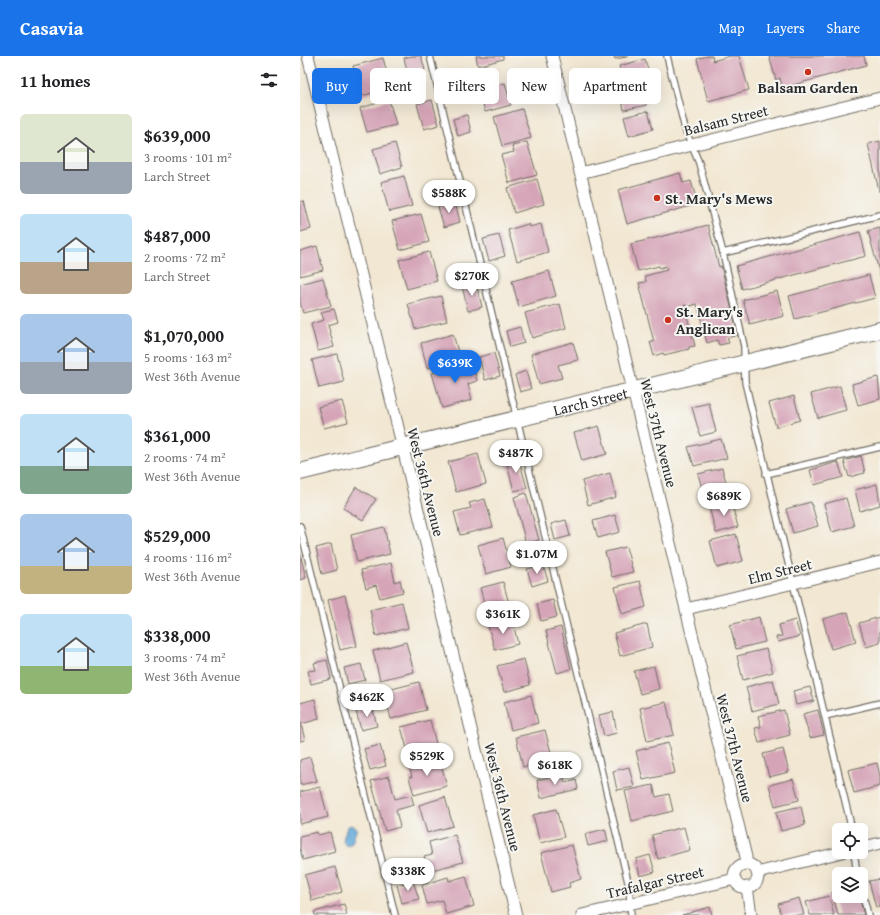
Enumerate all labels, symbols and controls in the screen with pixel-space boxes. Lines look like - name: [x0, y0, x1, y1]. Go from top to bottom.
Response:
- text: Casavia: [20, 14, 83, 42]
- text: Map: [719, 18, 745, 38]
- text: Layers: [767, 18, 805, 38]
- text: Share: [827, 18, 860, 38]
- marker: Balsam Garden: [803, 67, 813, 77]
- text: 11 homes: [20, 68, 91, 93]
- chip: Buy: [312, 68, 362, 104]
- chip: Rent: [370, 68, 426, 104]
- chip: Filters: [434, 68, 499, 104]
- chip: New: [507, 68, 561, 104]
- chip: Apartment: [569, 68, 661, 104]
- icon: filters: [258, 69, 280, 91]
- place label: Balsam Garden: [758, 77, 858, 98]
- street label: Balsam Street: [682, 99, 771, 141]
- text: $639,000: [144, 123, 210, 148]
- icon: home: [52, 130, 100, 178]
- text: 3 rooms · 101 m²: [144, 148, 232, 167]
- text: Larch Street: [144, 167, 210, 186]
- pin: $588K: [421, 180, 477, 214]
- text: $588K: [431, 183, 467, 202]
- place label: St. Mary's Mews: [665, 188, 773, 209]
- marker: St. Mary's Mews: [652, 193, 662, 203]
- text: $487,000: [144, 223, 210, 248]
- icon: home: [52, 230, 100, 278]
- text: 2 rooms · 72 m²: [144, 248, 226, 267]
- pin: $270K: [444, 263, 500, 297]
- text: $270K: [454, 266, 490, 285]
- text: Larch Street: [144, 267, 210, 286]
- place label: St. Mary's Anglican: [676, 301, 743, 339]
- marker: St. Mary's Anglican: [663, 315, 673, 325]
- text: $1,070,000: [144, 323, 224, 348]
- icon: home: [52, 330, 100, 378]
- text: 5 rooms · 163 m²: [144, 348, 232, 367]
- pin: $639K: [427, 350, 483, 384]
- text: $639K: [437, 353, 473, 372]
- text: West 36th Avenue: [144, 367, 240, 386]
- street label: West 37th Avenue: [635, 376, 683, 490]
- street label: Larch Street: [551, 381, 631, 420]
- text: $361,000: [144, 423, 210, 448]
- street label: West 36th Avenue: [402, 425, 450, 539]
- icon: home: [52, 430, 100, 478]
- pin: $487K: [488, 440, 544, 474]
- text: $487K: [498, 443, 534, 462]
- text: 2 rooms · 74 m²: [144, 448, 226, 467]
- text: West 36th Avenue: [144, 467, 240, 486]
- pin: $689K: [696, 483, 752, 517]
- text: $689K: [706, 486, 742, 505]
- text: $529,000: [144, 523, 210, 548]
- icon: home: [52, 530, 100, 578]
- pin: $1.07M: [504, 541, 570, 575]
- text: $1.07M: [516, 544, 558, 563]
- text: 4 rooms · 116 m²: [144, 548, 232, 567]
- street label: Elm Street: [746, 553, 815, 589]
- text: West 36th Avenue: [144, 567, 240, 586]
- pin: $361K: [475, 601, 531, 635]
- text: $361K: [485, 604, 521, 623]
- text: $338,000: [144, 623, 210, 648]
- icon: home: [52, 630, 100, 678]
- text: 3 rooms · 74 m²: [144, 648, 226, 667]
- text: West 36th Avenue: [144, 667, 240, 686]
- pin: $462K: [339, 684, 395, 718]
- text: $462K: [349, 687, 385, 706]
- street label: West 37th Avenue: [711, 691, 759, 805]
- street label: West 36th Avenue: [479, 740, 527, 854]
- pin: $529K: [399, 743, 455, 777]
- text: $529K: [409, 746, 445, 765]
- pin: $618K: [527, 752, 583, 786]
- text: $618K: [537, 755, 573, 774]
- map controls: [832, 823, 868, 903]
- button: locate: [832, 823, 868, 859]
- pin: $338K: [380, 858, 436, 892]
- street label: Trafalgar Street: [604, 860, 707, 903]
- text: $338K: [390, 861, 426, 880]
- button: layers: [832, 867, 868, 903]

